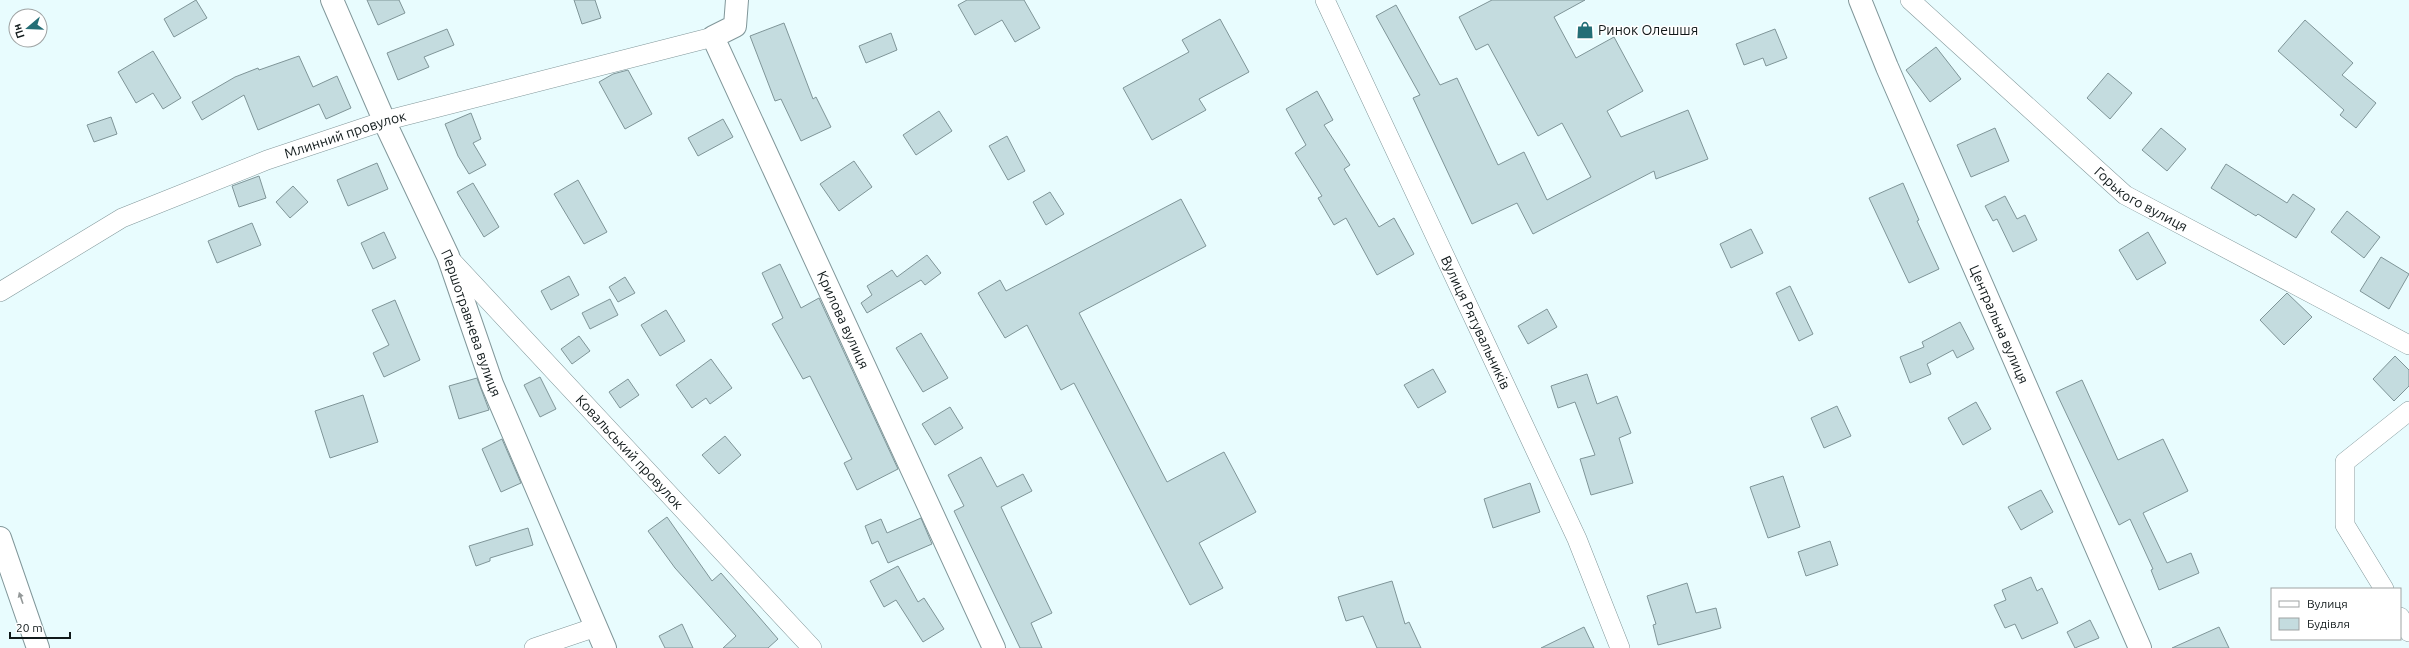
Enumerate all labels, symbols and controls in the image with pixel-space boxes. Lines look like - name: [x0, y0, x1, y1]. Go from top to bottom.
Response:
- north arrow: [8, 8, 48, 48]
- shop icon: Ринок Олешшя: [1575, 20, 1595, 40]
- text: Пн: [11, 22, 27, 40]
- place label: Ринок Олешшя: [1598, 22, 1698, 38]
- street label: Млинний провулок: [282, 108, 408, 162]
- street label: Горького вулиця: [2091, 163, 2190, 235]
- street label: Першотравнева вулиця: [438, 247, 505, 399]
- street label: Вулиця Рятувальників: [1438, 253, 1514, 392]
- street label: Центральна вулиця: [1966, 263, 2032, 386]
- street label: Крилова вулиця: [814, 268, 873, 371]
- street label: Ковальський провулок: [573, 392, 687, 512]
- legend: [2271, 588, 2401, 640]
- one-way arrow: [18, 592, 24, 604]
- text: Вулиця: [2307, 597, 2348, 610]
- scale bar: [10, 614, 70, 640]
- text: Будівля: [2307, 617, 2350, 630]
- text: 20 m: [16, 621, 43, 634]

